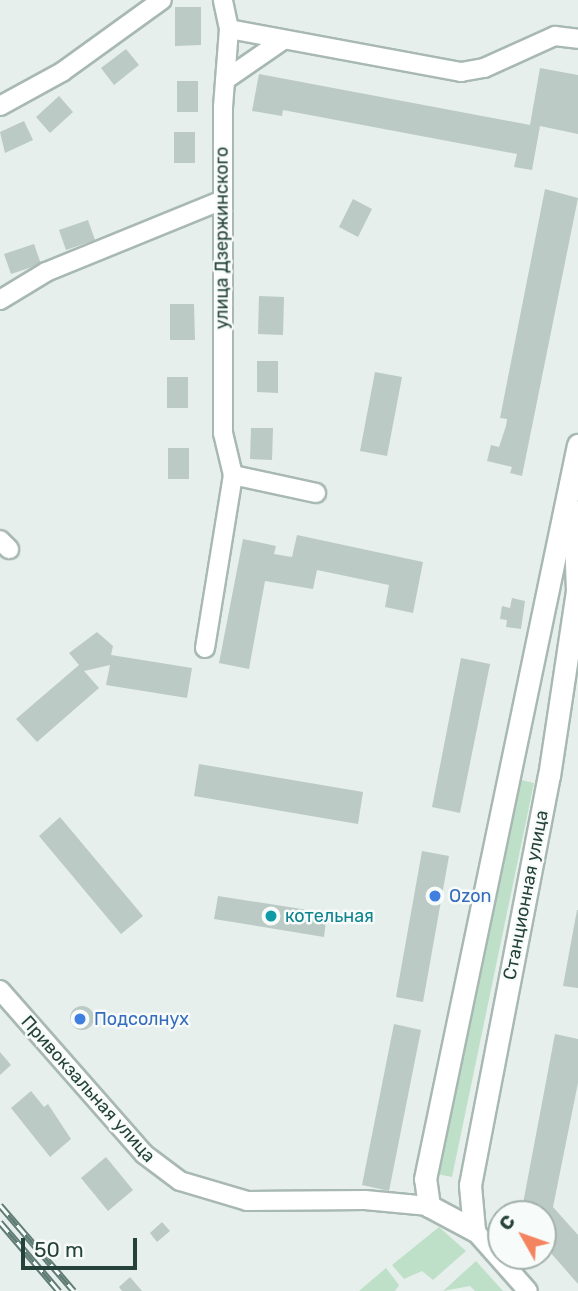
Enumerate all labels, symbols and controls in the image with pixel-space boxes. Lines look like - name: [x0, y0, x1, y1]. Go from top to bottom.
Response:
- street label: улица Дзержинского: [211, 147, 233, 329]
- street label: Станционная улица: [499, 808, 553, 982]
- place label: Ozon: [449, 885, 491, 907]
- marker: Ozon: [427, 888, 443, 904]
- place label: котельная: [285, 905, 374, 927]
- marker: котельная: [263, 908, 279, 924]
- place label: Подсолнух: [94, 1008, 189, 1030]
- street label: Привокзальная улица: [16, 1011, 160, 1167]
- marker: Подсолнух: [72, 1011, 88, 1027]
- north arrow: [487, 1200, 557, 1270]
- text: С: [494, 1210, 520, 1235]
- scale bar: [24, 1224, 140, 1268]
- text: 50 m: [34, 1237, 84, 1262]

